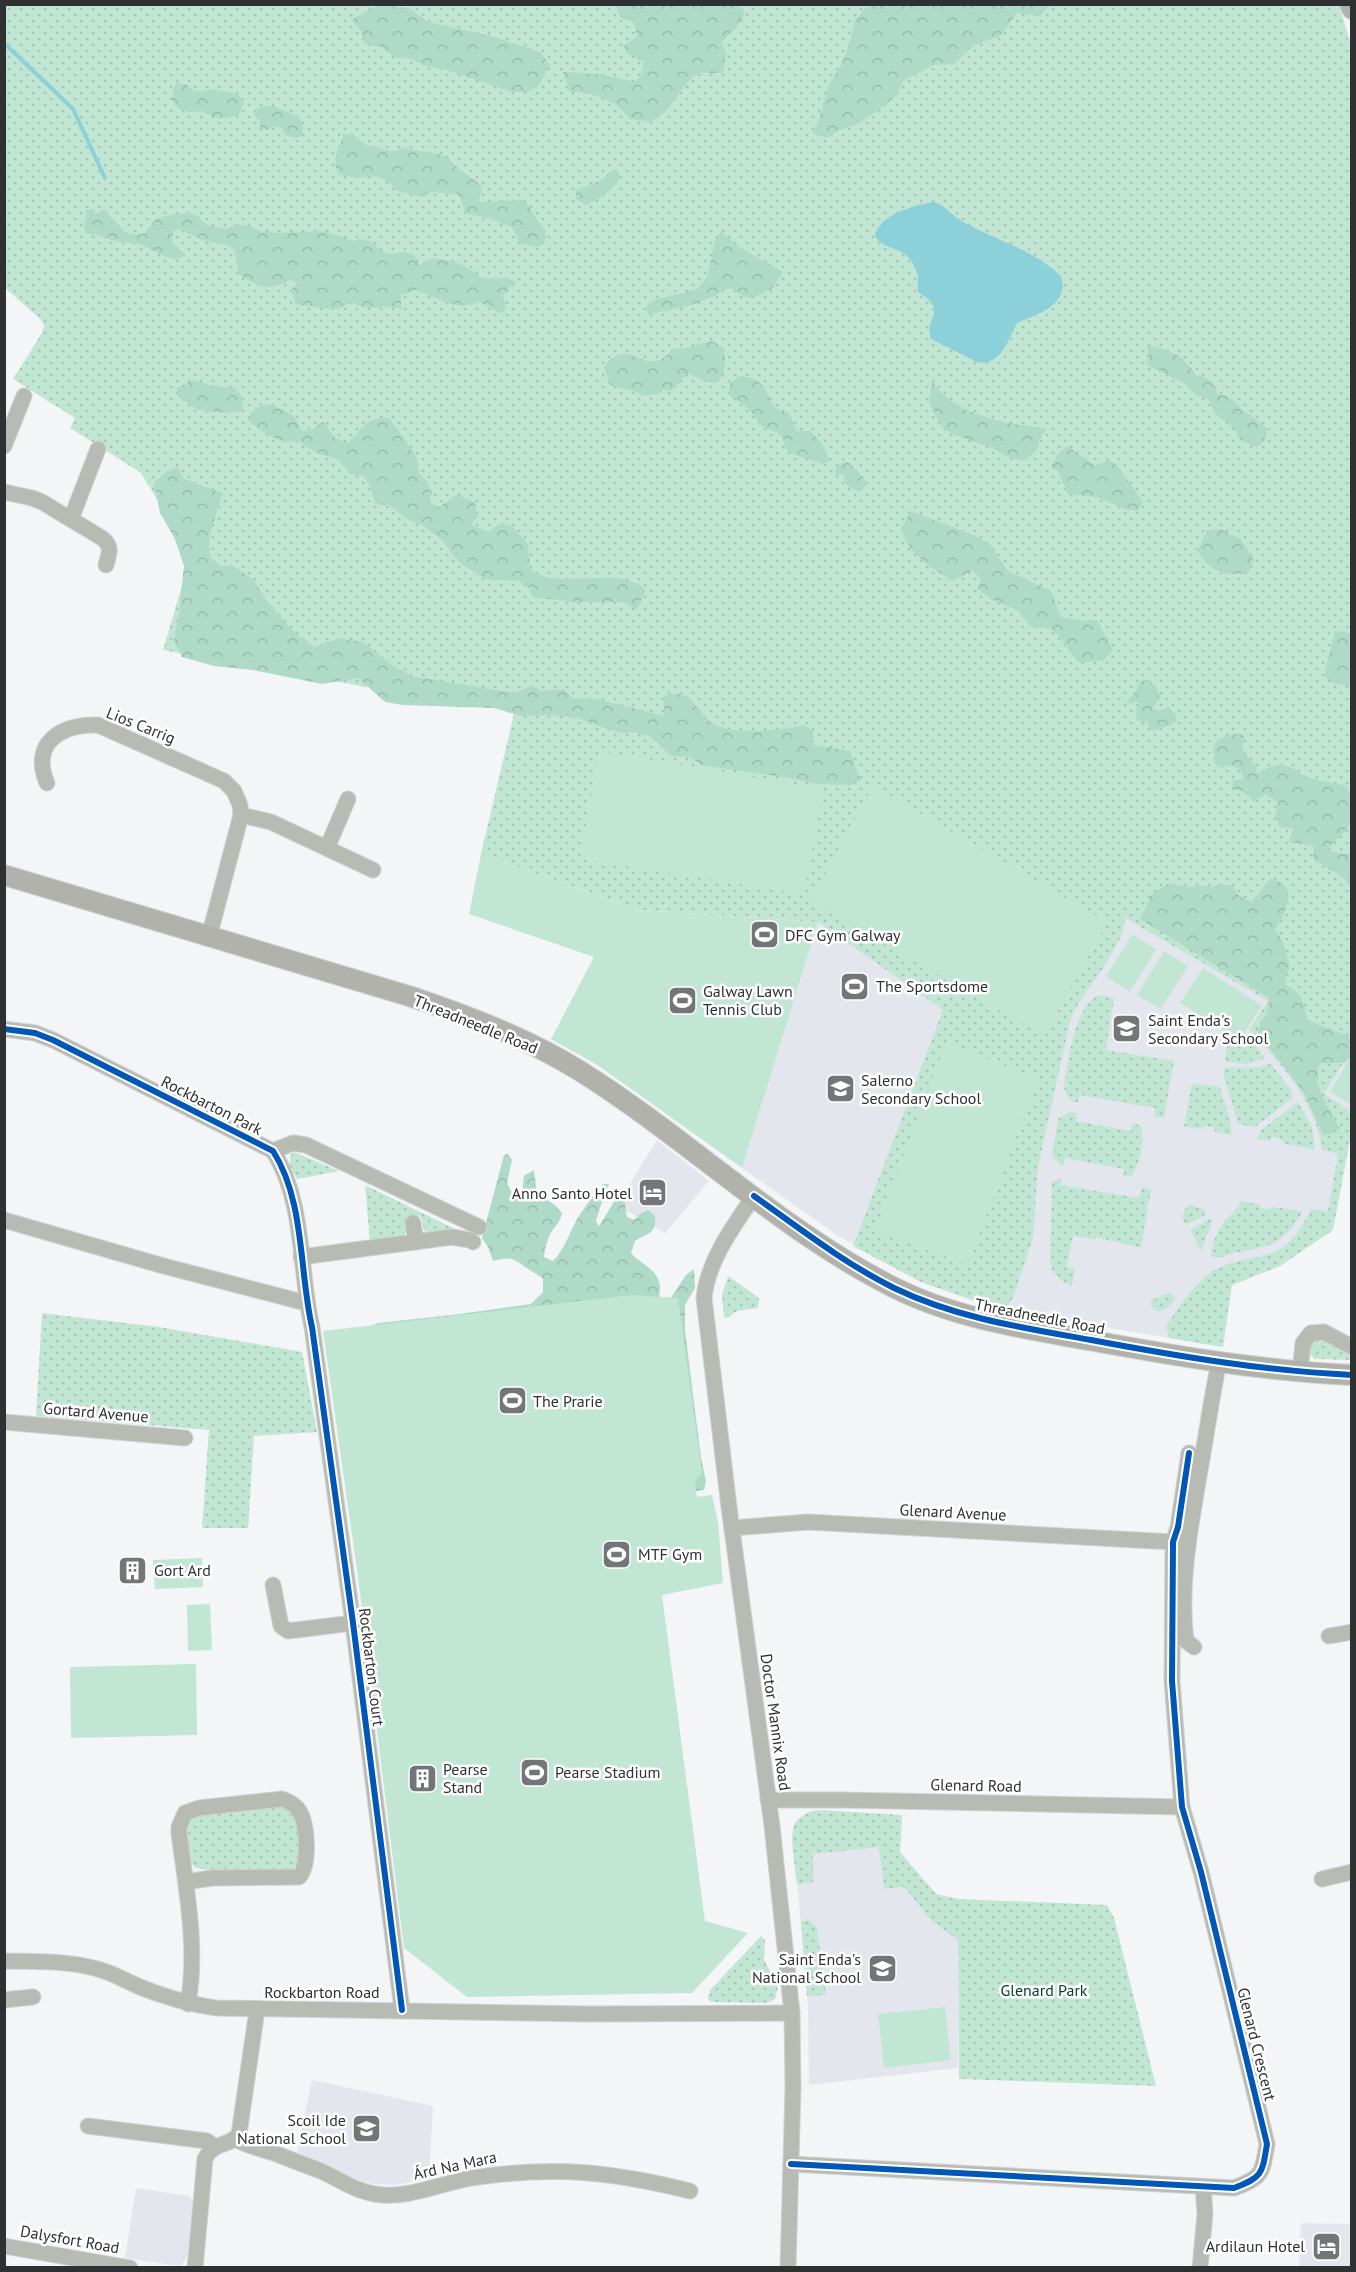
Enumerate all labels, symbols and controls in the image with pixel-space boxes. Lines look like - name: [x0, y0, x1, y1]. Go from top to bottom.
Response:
- street label: Lios Carrig: [104, 702, 178, 748]
- sports icon: DFC Gym Galway: [748, 919, 780, 951]
- place label: DFC Gym Galway: [785, 925, 901, 945]
- sports icon: The Sportsdome: [839, 970, 871, 1002]
- place label: The Sportsdome: [876, 976, 988, 996]
- place label: Galway Lawn Tennis Club: [703, 981, 793, 1019]
- sports icon: Galway Lawn Tennis Club: [666, 984, 698, 1016]
- street label: Threadneedle Road: [411, 990, 541, 1058]
- place label: Saint Enda's Secondary School: [1148, 1010, 1268, 1048]
- school or university icon: Saint Enda's Secondary School: [1111, 1013, 1143, 1045]
- place label: Salerno Secondary School: [861, 1070, 981, 1108]
- street label: Rockbarton Park: [158, 1071, 266, 1139]
- school or university icon: Salerno Secondary School: [824, 1073, 856, 1105]
- hotel icon: Anno Santo Hotel: [637, 1177, 669, 1209]
- place label: Anno Santo Hotel: [512, 1183, 632, 1203]
- street label: Threadneedle Road: [973, 1294, 1107, 1338]
- sports icon: The Prarie: [496, 1385, 528, 1417]
- place label: The Prarie: [533, 1391, 603, 1411]
- street label: Gortard Avenue: [43, 1397, 149, 1427]
- street label: Glenard Avenue: [899, 1499, 1007, 1525]
- sports icon: MTF Gym: [601, 1538, 633, 1570]
- place label: MTF Gym: [638, 1544, 702, 1564]
- building icon: Gort Ard: [117, 1554, 149, 1586]
- place label: Gort Ard: [154, 1560, 211, 1580]
- street label: Rockbarton Court: [355, 1607, 389, 1728]
- street label: Doctor Mannix Road: [756, 1652, 796, 1792]
- sports icon: Pearse Stadium: [518, 1756, 550, 1788]
- place label: Pearse Stand: [443, 1759, 488, 1797]
- building icon: Pearse Stand: [406, 1762, 438, 1794]
- place label: Pearse Stadium: [555, 1762, 660, 1782]
- street label: Glenard Road: [930, 1774, 1022, 1796]
- place label: Saint Enda's National School: [752, 1949, 861, 1987]
- school or university icon: Saint Enda's National School: [866, 1952, 898, 1984]
- park label: Glenard Park: [1000, 1980, 1088, 2000]
- street label: Rockbarton Road: [264, 1982, 380, 2002]
- street label: Glenard Crescent: [1233, 1985, 1281, 2103]
- place label: Scoil Ide National School: [237, 2110, 346, 2148]
- school or university icon: Scoil Ide National School: [351, 2113, 383, 2145]
- street label: Árd Na Mara: [412, 2146, 498, 2184]
- street label: Dalysfort Road: [19, 2220, 121, 2258]
- hotel icon: Ardilaun Hotel: [1310, 2230, 1342, 2262]
- place label: Ardilaun Hotel: [1206, 2236, 1305, 2256]

